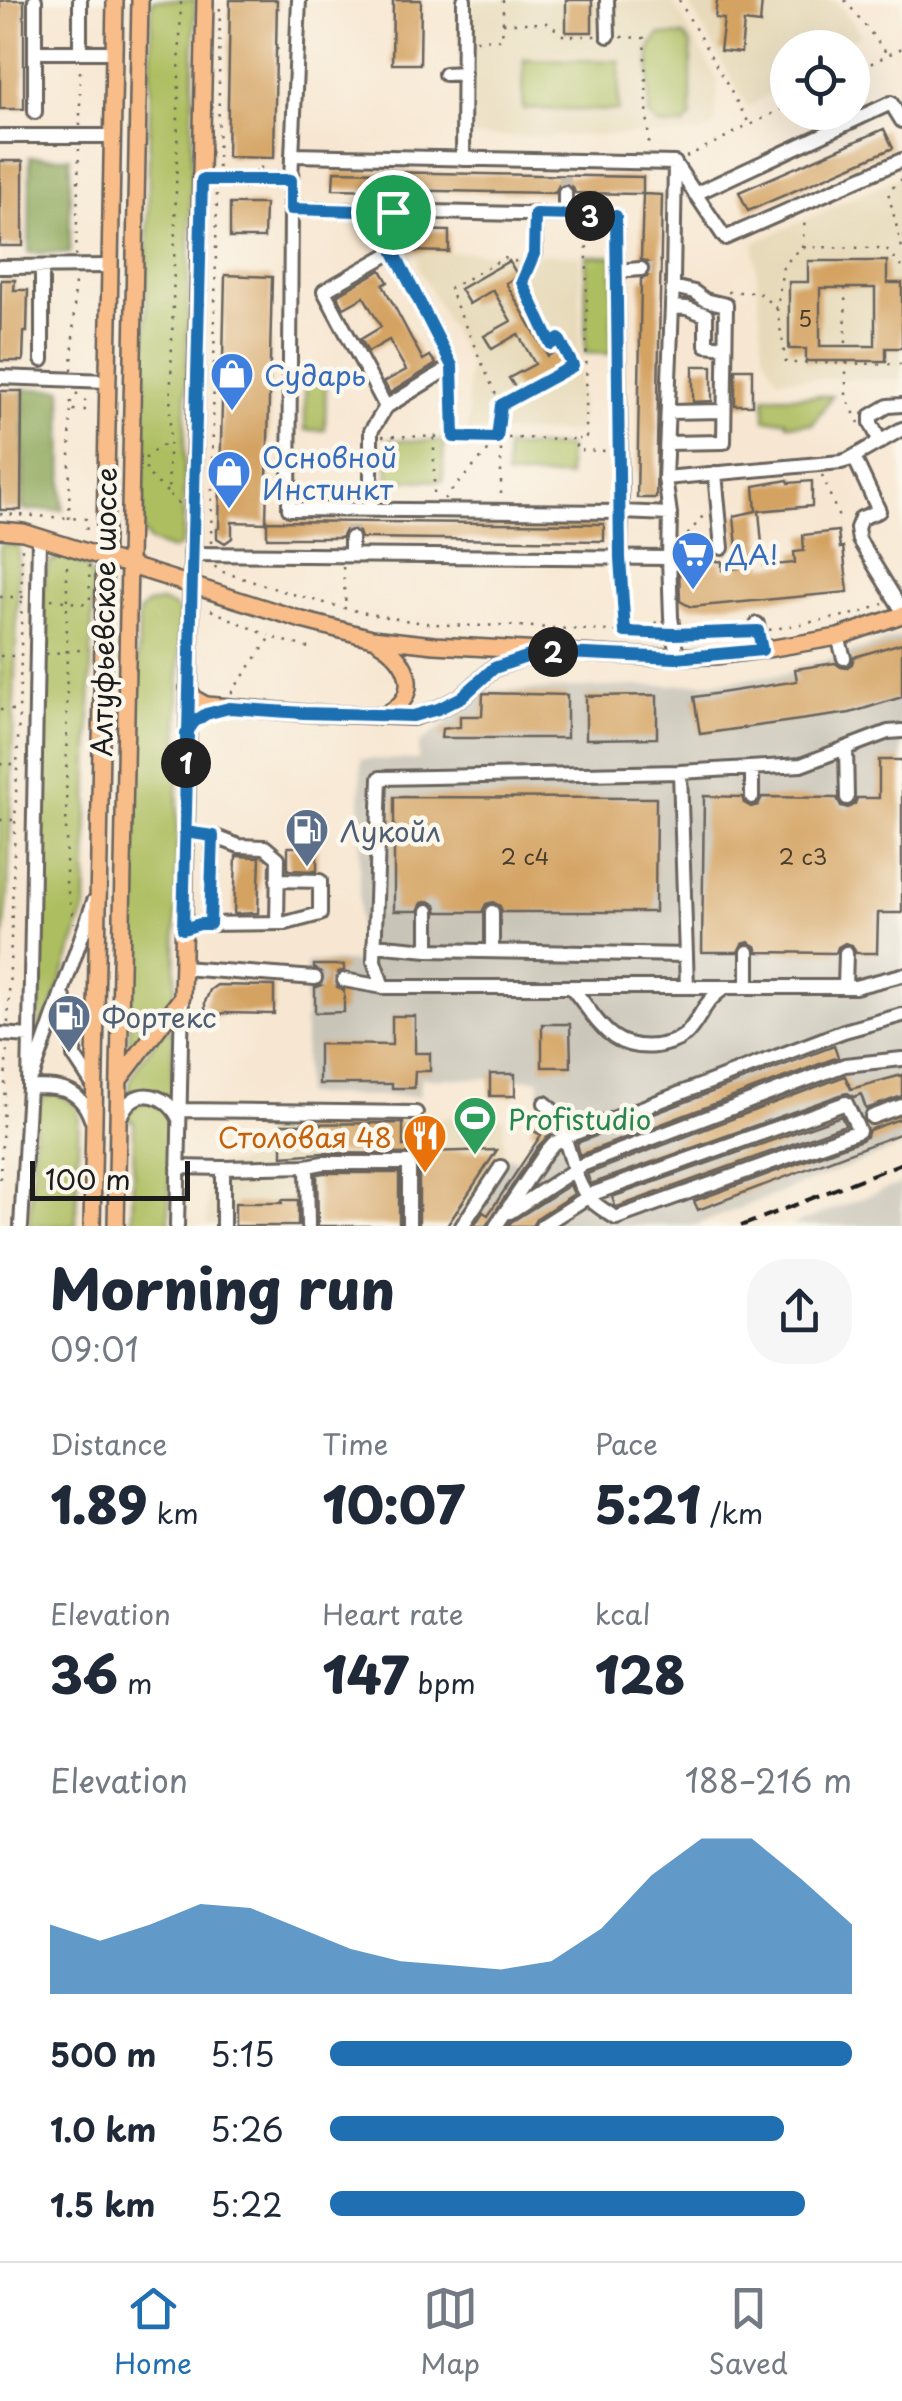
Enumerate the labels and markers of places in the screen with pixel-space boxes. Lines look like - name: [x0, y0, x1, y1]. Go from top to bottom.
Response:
- pin: [351, 170, 436, 255]
- pin: 3: [565, 191, 615, 241]
- shop icon: Сударь: [209, 351, 255, 412]
- place label: Сударь: [264, 353, 366, 396]
- place label: Основной Инстинкт: [262, 435, 397, 510]
- shop icon: Основной Инстинкт: [206, 449, 252, 510]
- supermarket icon: ДА!: [670, 530, 716, 591]
- place label: ДА!: [725, 532, 778, 575]
- pin: 2: [528, 627, 578, 677]
- pin: 1: [161, 738, 211, 788]
- fuel station icon: Лукойл: [284, 807, 330, 868]
- place label: Лукойл: [340, 809, 441, 852]
- fuel station icon: Фортекс: [46, 993, 92, 1054]
- place label: Фортекс: [102, 995, 217, 1038]
- sports icon: Profistudio: [452, 1095, 498, 1156]
- place label: Profistudio: [508, 1097, 651, 1140]
- restaurant icon: Столовая 48: [402, 1113, 448, 1174]
- place label: Столовая 48: [218, 1115, 392, 1158]

